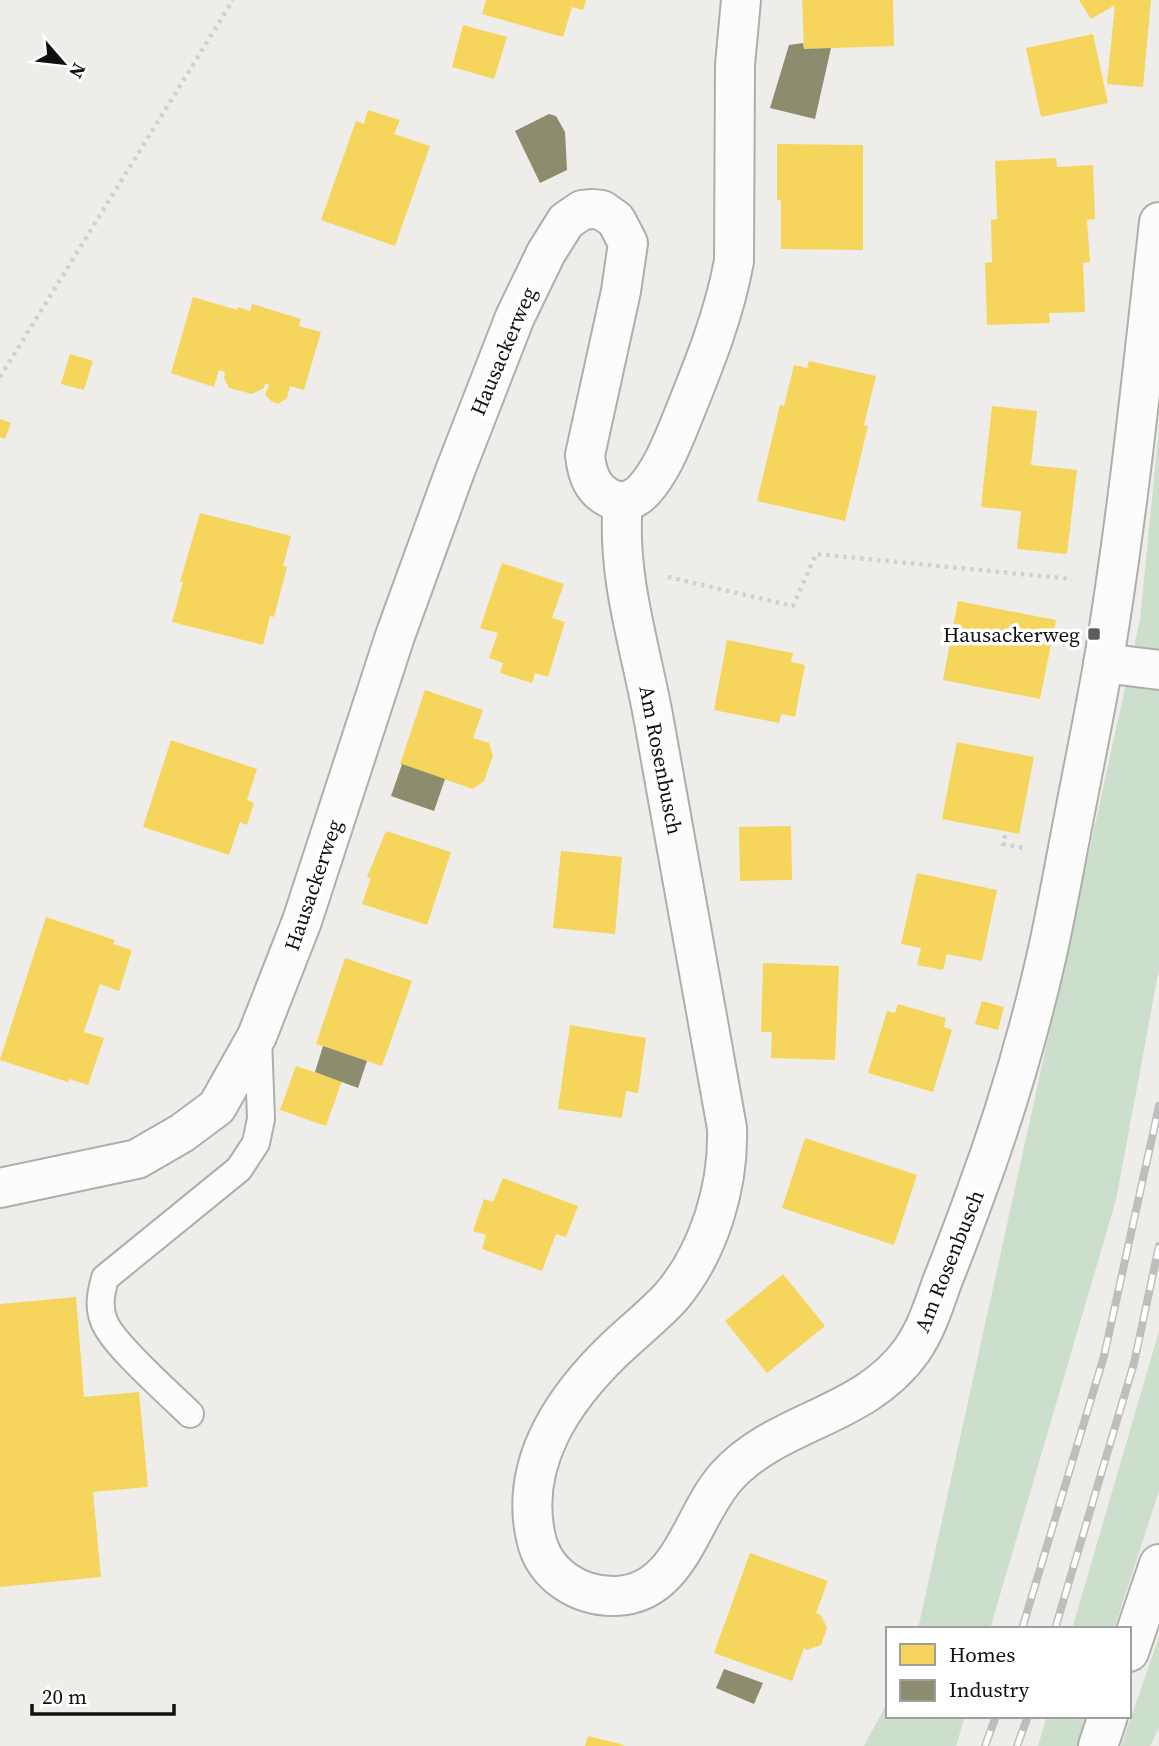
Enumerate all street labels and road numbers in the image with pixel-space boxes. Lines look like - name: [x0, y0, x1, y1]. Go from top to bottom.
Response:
- street label: Hausackerweg: [463, 282, 543, 420]
- street label: Am Rosenbusch: [632, 683, 690, 837]
- street label: Hausackerweg: [277, 815, 349, 954]
- street label: Am Rosenbusch: [907, 1185, 991, 1337]

